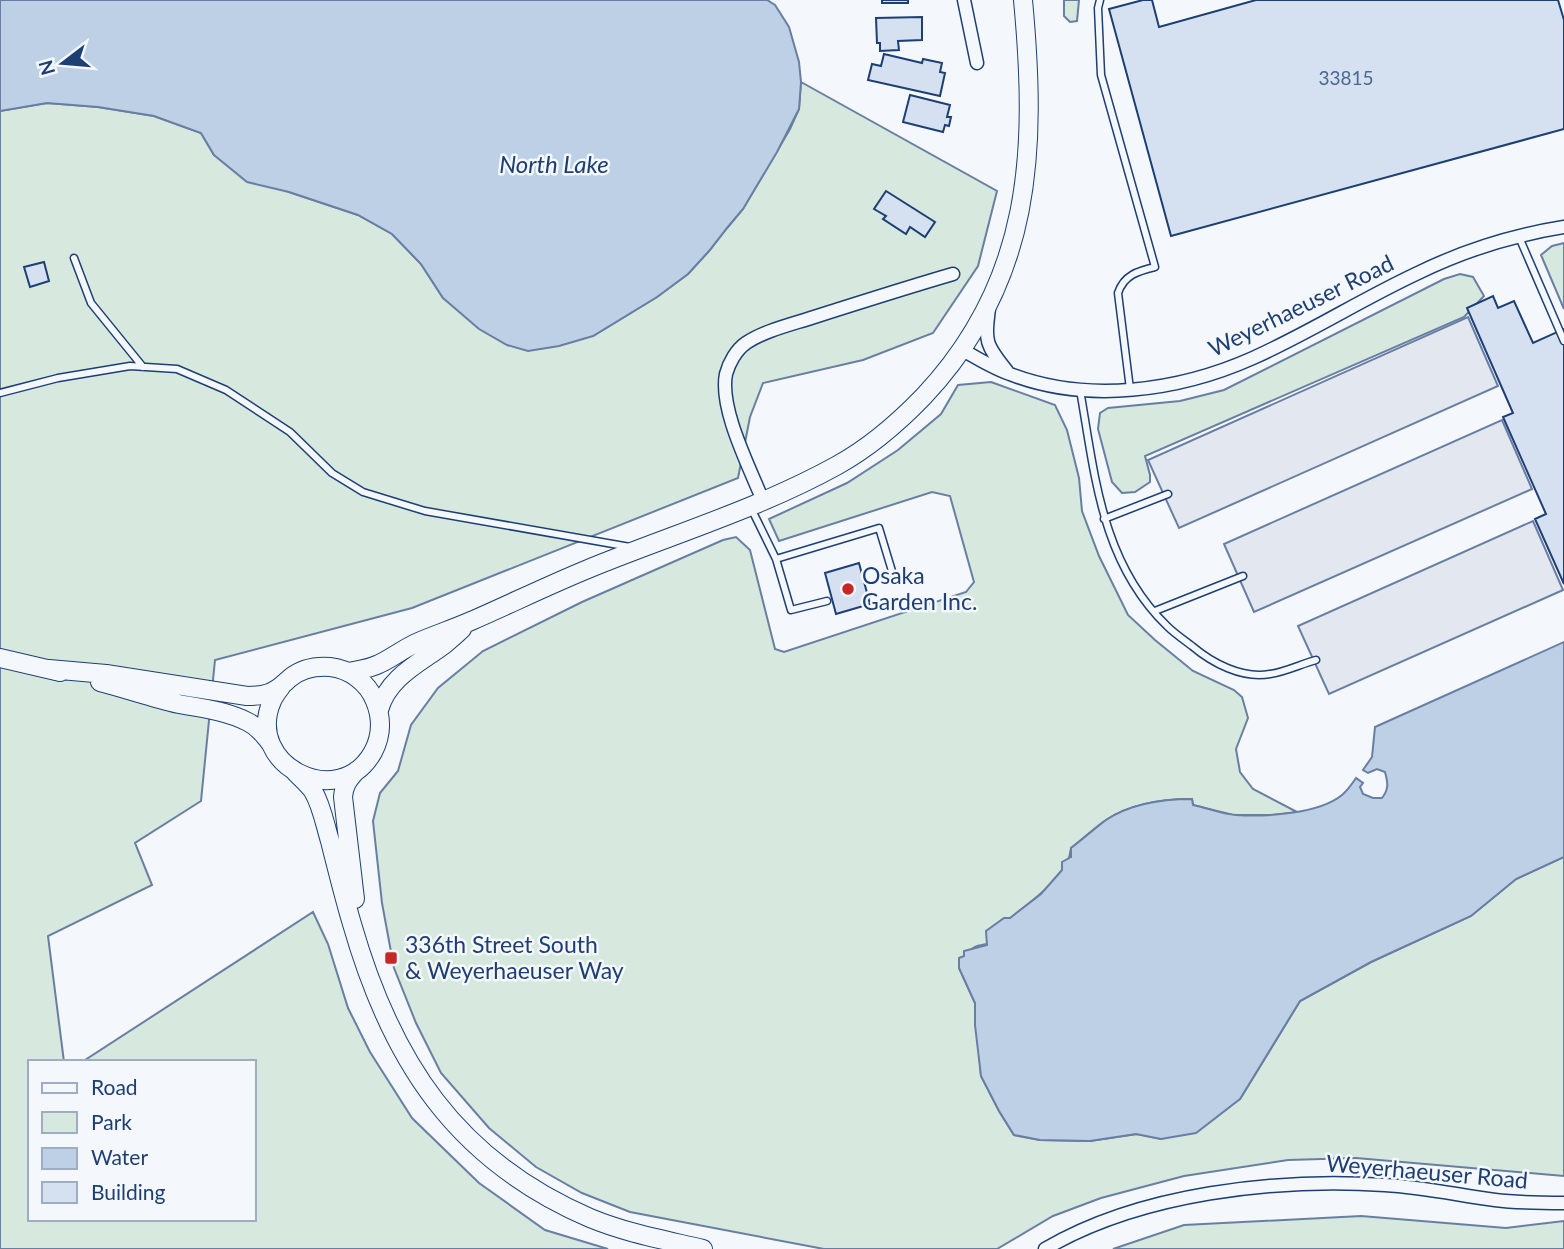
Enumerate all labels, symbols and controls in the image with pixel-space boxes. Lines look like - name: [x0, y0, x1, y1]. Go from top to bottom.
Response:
- north arrow: [28, 28, 98, 98]
- text: N: [33, 58, 59, 78]
- house number: 33815: [1318, 66, 1374, 89]
- water label: North Lake: [499, 149, 609, 178]
- street label: Weyerhaeuser Road: [1203, 248, 1398, 362]
- place label: Osaka Garden Inc.: [862, 561, 977, 615]
- marker: Osaka Garden Inc.: [840, 581, 856, 597]
- place label: 336th Street South & Weyerhaeuser Way: [405, 930, 624, 984]
- marker: 336th Street South & Weyerhaeuser Way: [383, 950, 399, 966]
- legend: [28, 1060, 256, 1221]
- text: Road: [91, 1074, 138, 1099]
- text: Park: [91, 1109, 132, 1134]
- text: Water: [91, 1144, 148, 1169]
- street label: Weyerhaeuser Road: [1325, 1148, 1529, 1194]
- text: Building: [91, 1179, 166, 1204]

